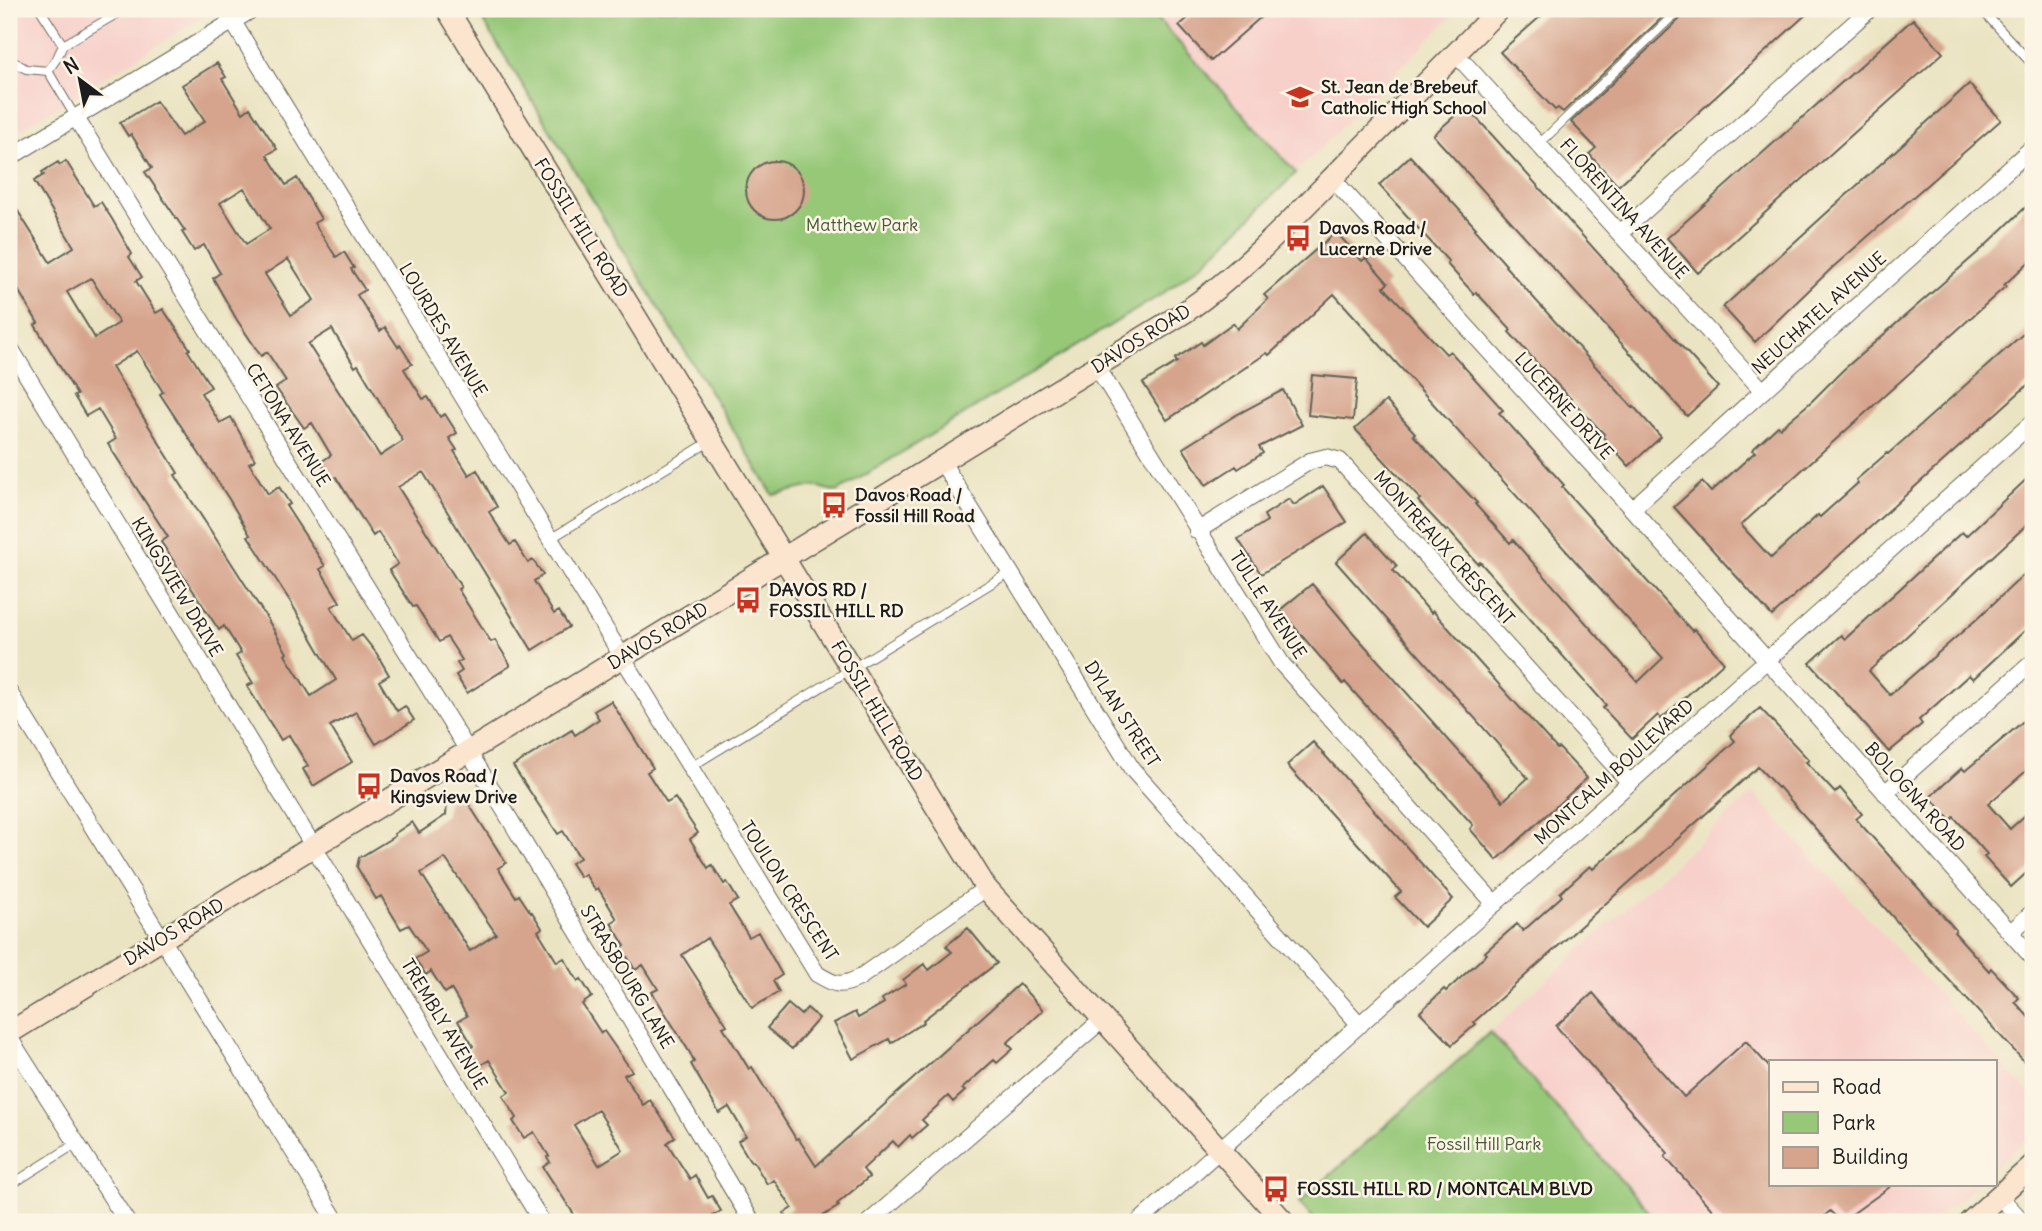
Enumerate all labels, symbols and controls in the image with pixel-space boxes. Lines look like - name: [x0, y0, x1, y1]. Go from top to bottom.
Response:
- north arrow: [46, 46, 116, 116]
- text: N: [59, 52, 83, 79]
- place label: St. Jean de Brebeuf Catholic High School: [1321, 75, 1487, 119]
- school or university icon: St. Jean de Brebeuf Catholic High School: [1285, 82, 1315, 112]
- street label: FLORENTINA AVENUE: [1555, 134, 1694, 284]
- street label: FOSSIL HILL ROAD: [529, 154, 634, 302]
- park label: Matthew Park: [806, 213, 918, 236]
- place label: Davos Road / Lucerne Drive: [1319, 216, 1432, 260]
- bus stop icon: Davos Road / Lucerne Drive: [1283, 223, 1313, 253]
- street label: NEUCHATEL AVENUE: [1747, 246, 1891, 379]
- street label: LOURDES AVENUE: [394, 258, 493, 401]
- street label: DAVOS ROAD: [1087, 299, 1195, 378]
- street label: LUCERNE DRIVE: [1510, 347, 1619, 464]
- street label: CETONA AVENUE: [241, 359, 336, 491]
- street label: MONTREAUX CRESCENT: [1369, 466, 1520, 630]
- place label: Davos Road / Fossil Hill Road: [855, 483, 975, 527]
- bus stop icon: Davos Road / Fossil Hill Road: [819, 490, 849, 520]
- street label: KINGSVIEW DRIVE: [127, 513, 228, 661]
- street label: TULLE AVENUE: [1225, 546, 1312, 663]
- place label: DAVOS RD / FOSSIL HILL RD: [769, 578, 904, 622]
- bus stop icon: DAVOS RD / FOSSIL HILL RD: [733, 585, 763, 615]
- street label: DAVOS ROAD: [604, 597, 712, 674]
- street label: FOSSIL HILL ROAD: [826, 636, 929, 785]
- street label: DYLAN STREET: [1080, 656, 1165, 771]
- street label: MONTCALM BOULEVARD: [1529, 694, 1698, 849]
- street label: BOLOGNA ROAD: [1860, 737, 1971, 856]
- place label: Davos Road / Kingsview Drive: [390, 764, 518, 808]
- bus stop icon: Davos Road / Kingsview Drive: [354, 771, 384, 801]
- street label: TOULON CRESCENT: [735, 816, 843, 965]
- street label: DAVOS ROAD: [120, 893, 228, 970]
- street label: STRASBOURG LANE: [575, 901, 679, 1053]
- street label: TREMBLY AVENUE: [396, 954, 493, 1093]
- legend: [1769, 1060, 1996, 1186]
- text: Road: [1832, 1073, 1881, 1100]
- text: Park: [1832, 1109, 1875, 1136]
- park label: Fossil Hill Park: [1427, 1132, 1541, 1155]
- text: Building: [1832, 1143, 1908, 1170]
- bus stop icon: FOSSIL HILL RD / MONTCALM BLVD: [1261, 1174, 1291, 1204]
- place label: FOSSIL HILL RD / MONTCALM BLVD: [1297, 1177, 1593, 1200]

